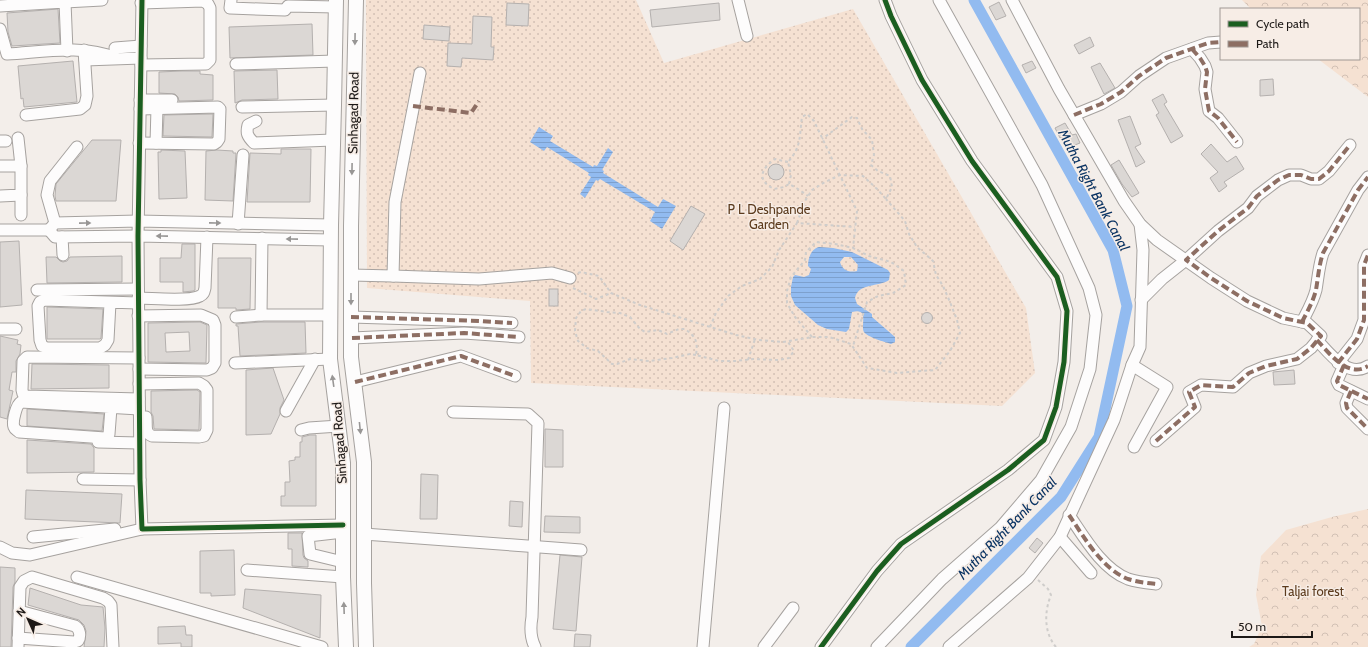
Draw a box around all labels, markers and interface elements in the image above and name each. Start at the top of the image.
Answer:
legend [1220,8,1360,60]
text: Cycle path [1256,16,1309,31]
one-way arrow [352,33,358,46]
text: Path [1256,36,1279,51]
street label: Sinhagad Road [344,72,362,154]
water label: Mutha Right Bank Canal [1054,125,1134,255]
one-way arrow [349,163,356,175]
park label: P L Deshpande Garden [728,201,811,232]
one-way arrow [79,219,91,226]
one-way arrow [209,220,222,226]
one-way arrow [155,233,168,239]
one-way arrow [285,236,298,242]
one-way arrow [348,293,354,306]
one-way arrow [330,375,337,387]
street label: Sinhagad Road [328,402,350,484]
one-way arrow [357,422,363,434]
water label: Mutha Right Bank Canal [953,473,1061,584]
park label: Taljai forest [1282,583,1345,600]
north arrow [8,599,48,639]
one-way arrow [341,602,348,614]
text: N [13,604,29,620]
scale bar [1232,613,1312,639]
text: 50 m [1238,619,1266,634]

